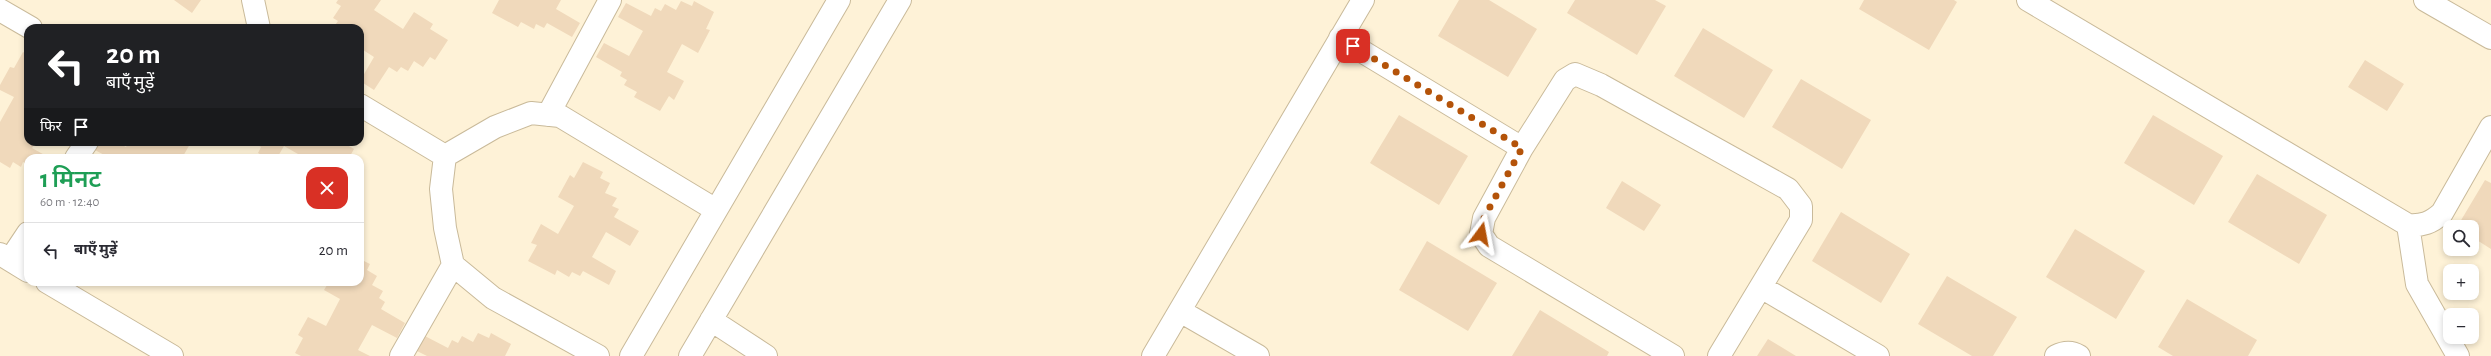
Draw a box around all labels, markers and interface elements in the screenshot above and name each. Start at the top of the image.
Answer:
pin [1336,29,1370,63]
icon: arrive [1342,35,1364,57]
icon: left [40,40,92,92]
text: 20 m [106,41,161,69]
text: बाएँ मुड़ें [106,74,154,92]
icon: arrive [70,116,92,138]
text: फिर [40,119,62,134]
button: close [306,167,348,209]
text: 1 मिनट [40,168,101,192]
text: 60 m · 12:40 [40,196,99,209]
position arrow [1460,213,1502,255]
map controls [2443,220,2479,344]
button: search [2443,220,2479,256]
icon: left [40,240,62,262]
text: बाएँ मुड़ें [74,242,117,257]
text: 20 m [319,243,348,258]
button: + [2443,264,2479,300]
button: − [2443,308,2479,344]

